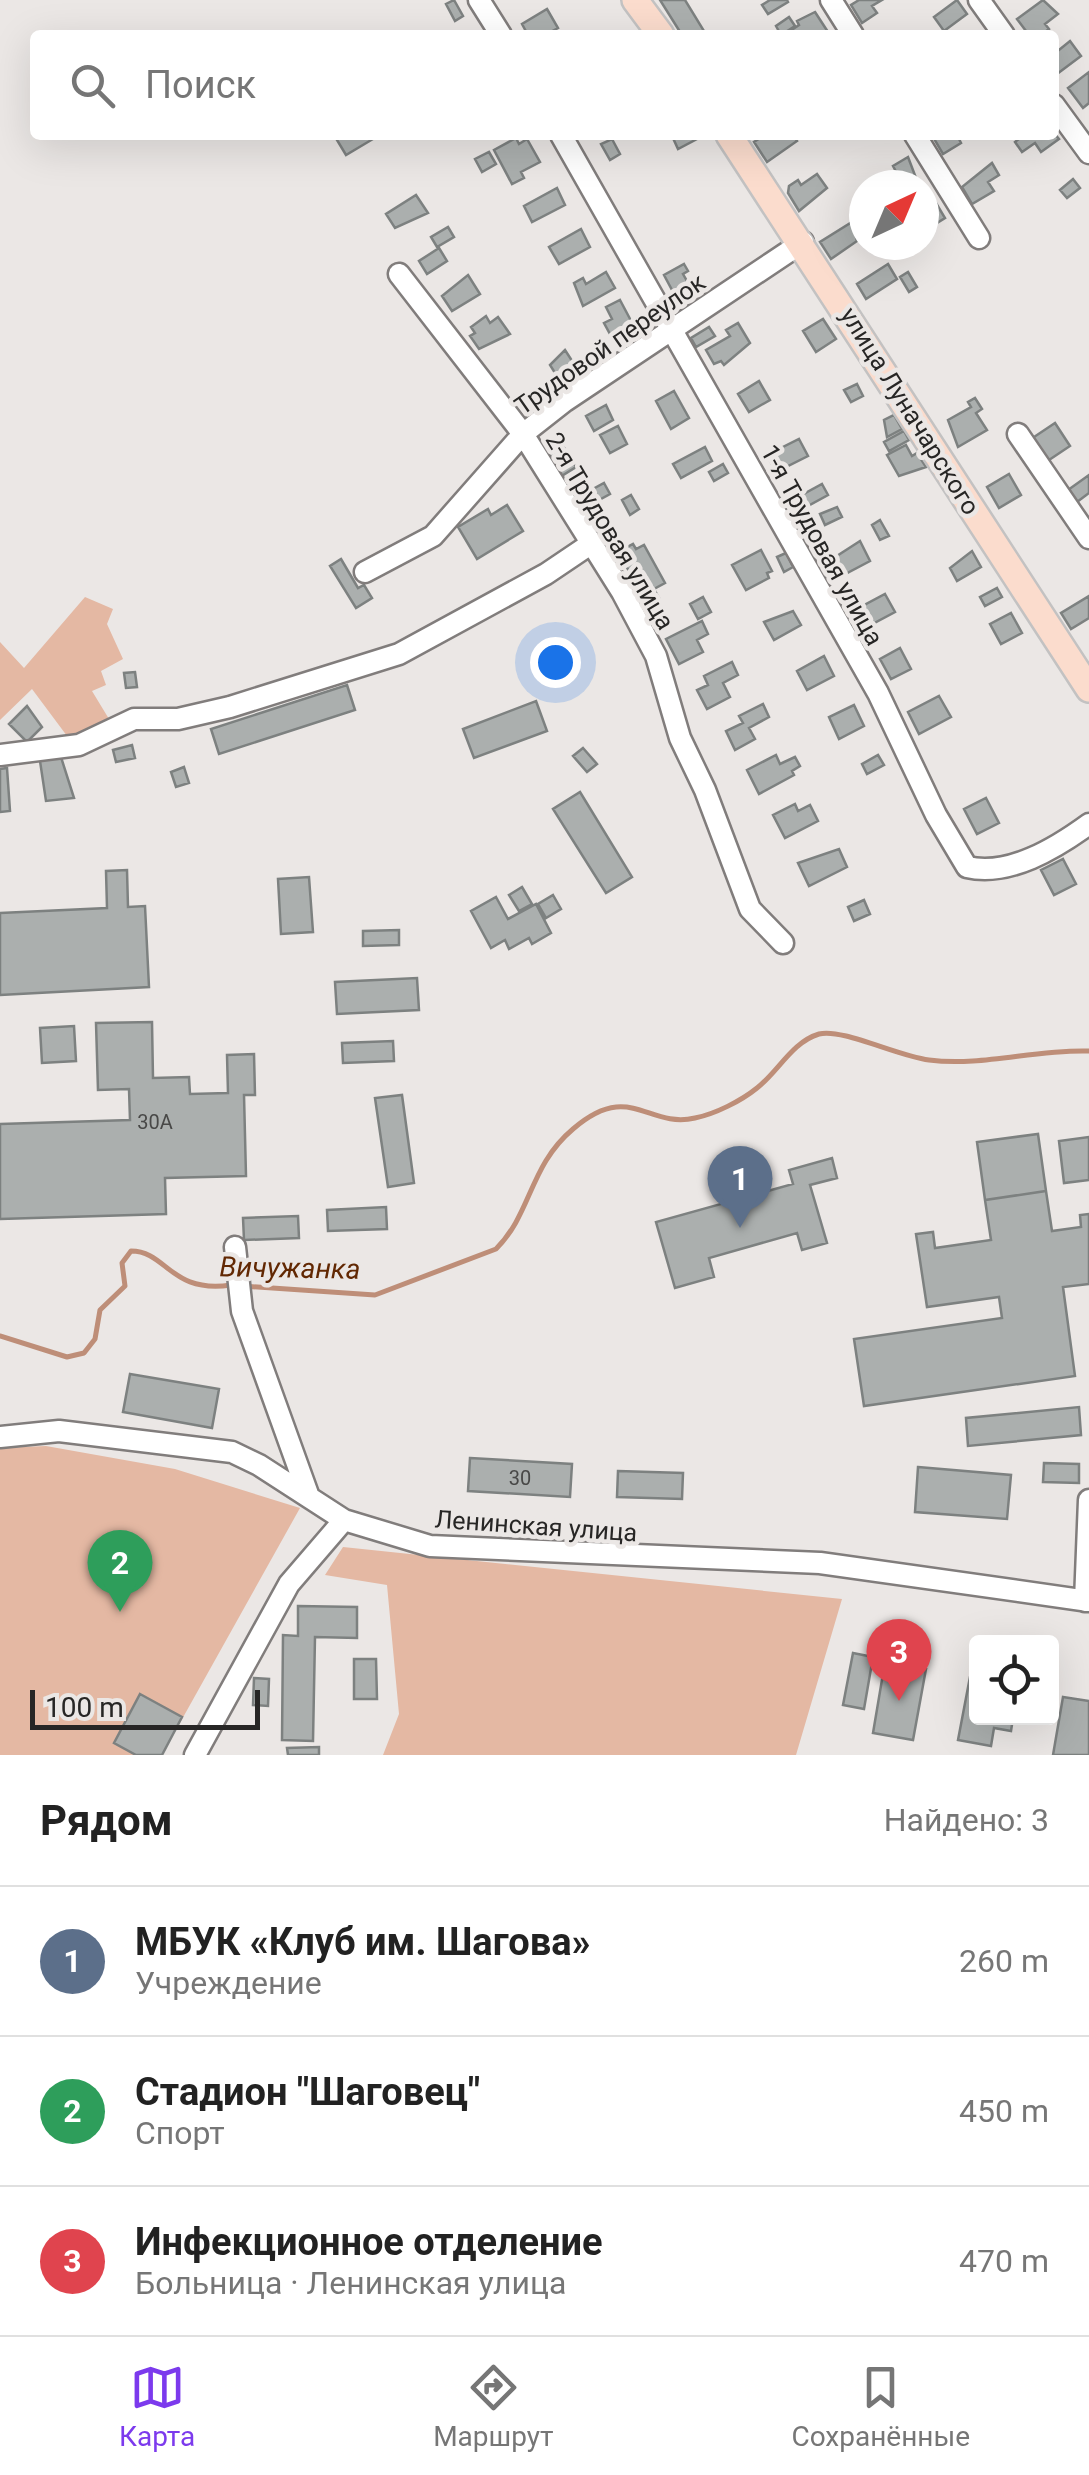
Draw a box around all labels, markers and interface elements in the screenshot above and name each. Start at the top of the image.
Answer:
search box [30,30,1059,140]
icon: search [65,58,120,113]
text: Поиск [145,63,256,107]
north arrow [849,170,939,260]
street label: Трудовой переулок [509,267,711,421]
street label: улица Луначарского [834,302,986,520]
street label: 2-я Трудовая улица [540,427,680,635]
street label: 1-я Трудовая улица [755,440,889,650]
your location [530,637,581,688]
house number: 30А [137,1110,173,1134]
pin: 1 [708,1146,772,1228]
water label: Вичужанка [219,1250,361,1286]
house number: 30 [509,1466,531,1490]
street label: Ленинская улица [434,1504,638,1548]
pin: 2 [88,1530,152,1612]
pin: 3 [866,1618,932,1701]
map controls [969,1635,1059,1725]
button: locate [969,1635,1059,1725]
scale bar [30,1685,260,1730]
text: 100 m [45,1691,124,1724]
text: Рядом [40,1796,173,1845]
text: Найдено: 3 [884,1801,1049,1839]
text: МБУК «Клуб им. Шагова» [135,1920,590,1964]
text: 1 [63,1942,82,1980]
text: 260 m [959,1942,1049,1980]
text: Учреждение [135,1964,322,2002]
text: Стадион "Шаговец" [135,2070,480,2114]
text: 2 [63,2092,82,2130]
text: 450 m [959,2092,1049,2130]
text: Спорт [135,2114,225,2152]
text: Инфекционное отделение [135,2220,603,2264]
text: 3 [63,2242,82,2280]
text: 470 m [959,2242,1049,2280]
text: Больница · Ленинская улица [135,2264,566,2302]
tab: Карта [119,2360,195,2453]
tab: Маршрут [433,2360,554,2453]
tab: Сохранённые [791,2360,970,2453]

